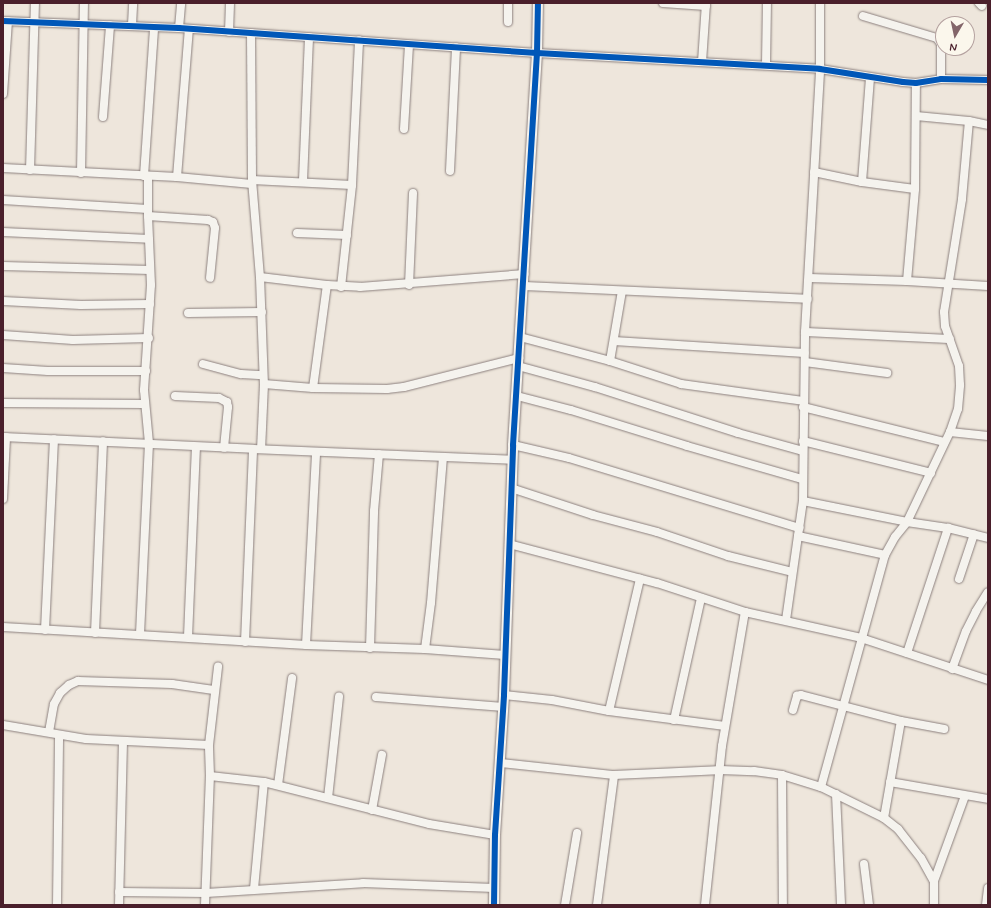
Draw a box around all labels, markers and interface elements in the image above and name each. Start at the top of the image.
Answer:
north arrow [935,16,975,56]
text: N [949,39,958,54]

